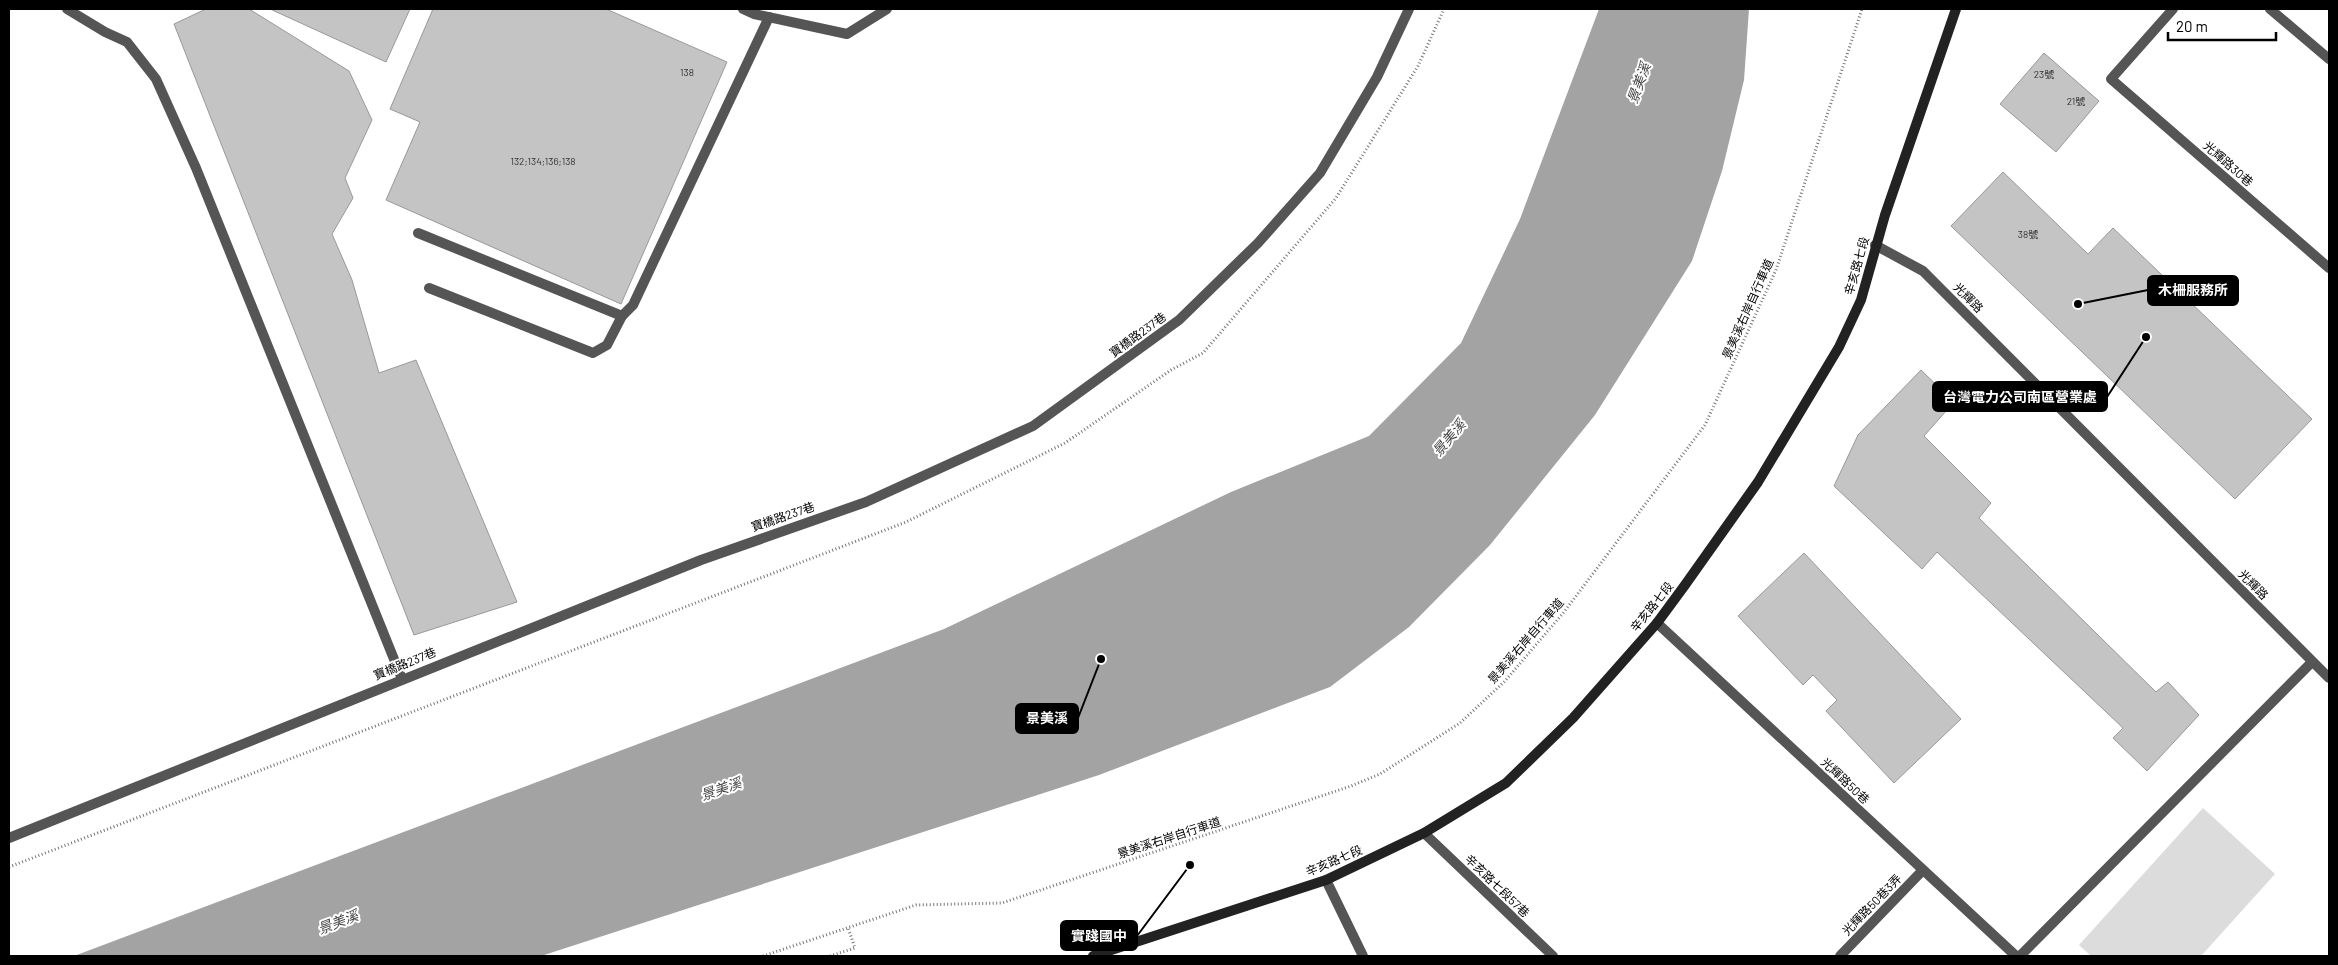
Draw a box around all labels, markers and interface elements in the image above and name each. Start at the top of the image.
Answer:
scale bar [2168,10,2276,42]
text: 20 m [2176,17,2208,35]
water label: 景美溪 [1623,58,1654,105]
house number: 138 [680,66,694,78]
house number: 23號 [2034,68,2054,80]
house number: 21號 [2067,95,2085,107]
street label: 光輝路30巷 [2201,138,2256,189]
house number: 132;134;136;138 [510,155,576,167]
house number: 38號 [2018,228,2038,240]
street label: 辛亥路七段 [1841,235,1871,296]
street label: 景美溪右岸自行車道 [1719,256,1775,361]
callout: 木柵服務所 [2148,276,2238,305]
street label: 光輝路 [1951,280,1986,315]
text: 木柵服務所 [2158,281,2228,298]
street label: 寶橋路237巷 [1107,309,1168,359]
callout: 台灣電力公司南區營業處 [1933,382,2107,411]
text: 台灣電力公司南區營業處 [1943,388,2097,405]
water label: 景美溪 [1429,415,1470,459]
street label: 寶橋路237巷 [749,499,816,533]
street label: 光輝路 [2236,567,2271,602]
street label: 辛亥路七段 [1627,579,1676,634]
street label: 景美溪右岸自行車道 [1485,595,1566,686]
street label: 寶橋路237巷 [371,644,438,682]
callout: 景美溪 [1016,704,1078,733]
text: 景美溪 [1026,709,1068,726]
street label: 光輝路50巷 [1819,754,1873,806]
water label: 景美溪 [698,773,745,803]
street label: 景美溪右岸自行車道 [1115,814,1222,860]
street label: 辛亥路七段 [1303,842,1364,878]
street label: 辛亥路七段57巷 [1463,851,1533,919]
street label: 光輝路50巷3弄 [1839,871,1904,938]
water label: 景美溪 [315,905,362,937]
callout: 實踐國中 [1061,921,1137,950]
text: 實踐國中 [1071,927,1127,944]

